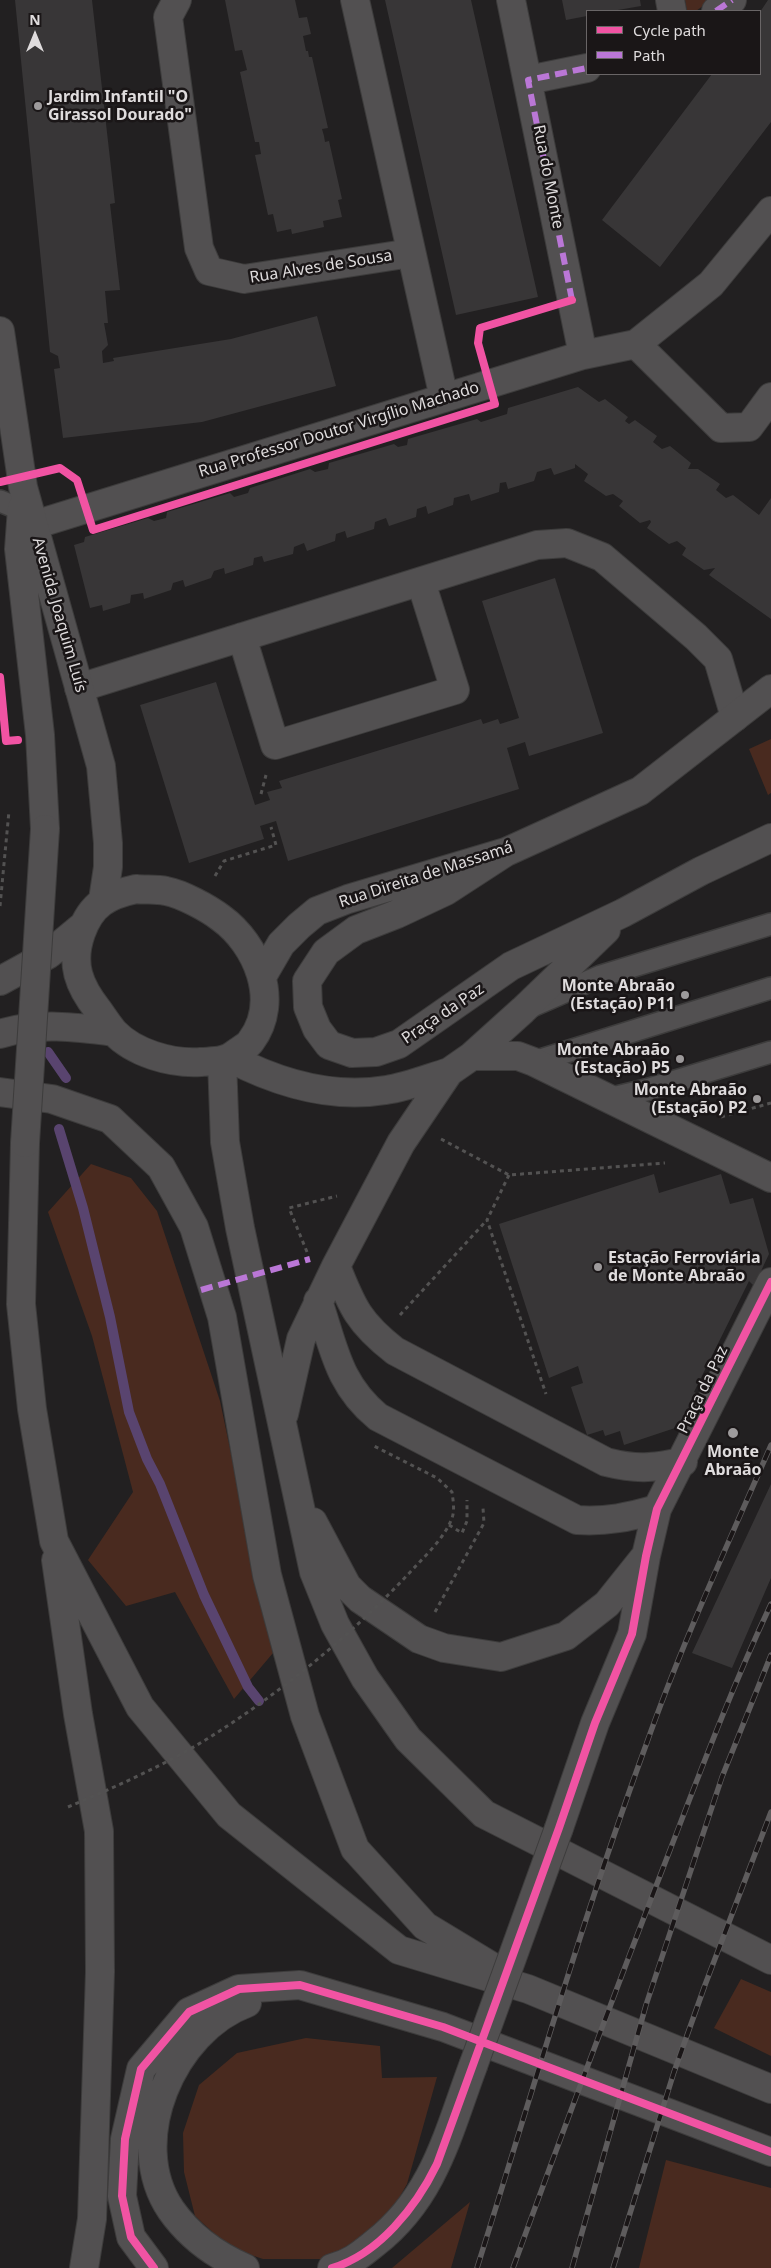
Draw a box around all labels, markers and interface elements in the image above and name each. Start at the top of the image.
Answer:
north arrow [10,10,60,60]
text: N [29,10,41,29]
legend [586,10,761,75]
text: Cycle path [633,20,706,40]
text: Path [633,45,665,65]
place label: Jardim Infantil "O Girassol Dourado" [48,87,192,125]
marker: Jardim Infantil "O Girassol Dourado" [32,100,44,112]
street label: Rua do Monte [529,123,567,231]
street label: Rua Alves de Sousa [248,246,394,288]
street label: Rua Professor Doutor Virgílio Machado [196,378,482,482]
street label: Avenida Joaquim Luís [28,535,90,695]
street label: Rua Direita de Massamá [337,838,515,912]
place label: Monte Abraão (Estação) P11 [562,976,675,1014]
street label: Praça da Paz [398,980,488,1048]
marker: Monte Abraão (Estação) P11 [679,989,691,1001]
place label: Monte Abraão (Estação) P5 [557,1040,670,1078]
marker: Monte Abraão (Estação) P5 [674,1053,686,1065]
place label: Monte Abraão (Estação) P2 [634,1080,747,1118]
marker: Monte Abraão (Estação) P2 [751,1093,763,1105]
place label: Estação Ferroviária de Monte Abraão [608,1248,761,1286]
marker: Estação Ferroviária de Monte Abraão [592,1261,604,1273]
street label: Praça da Paz [674,1343,732,1437]
marker: Monte Abraão [726,1426,740,1440]
place label: Monte Abraão [704,1442,762,1480]

